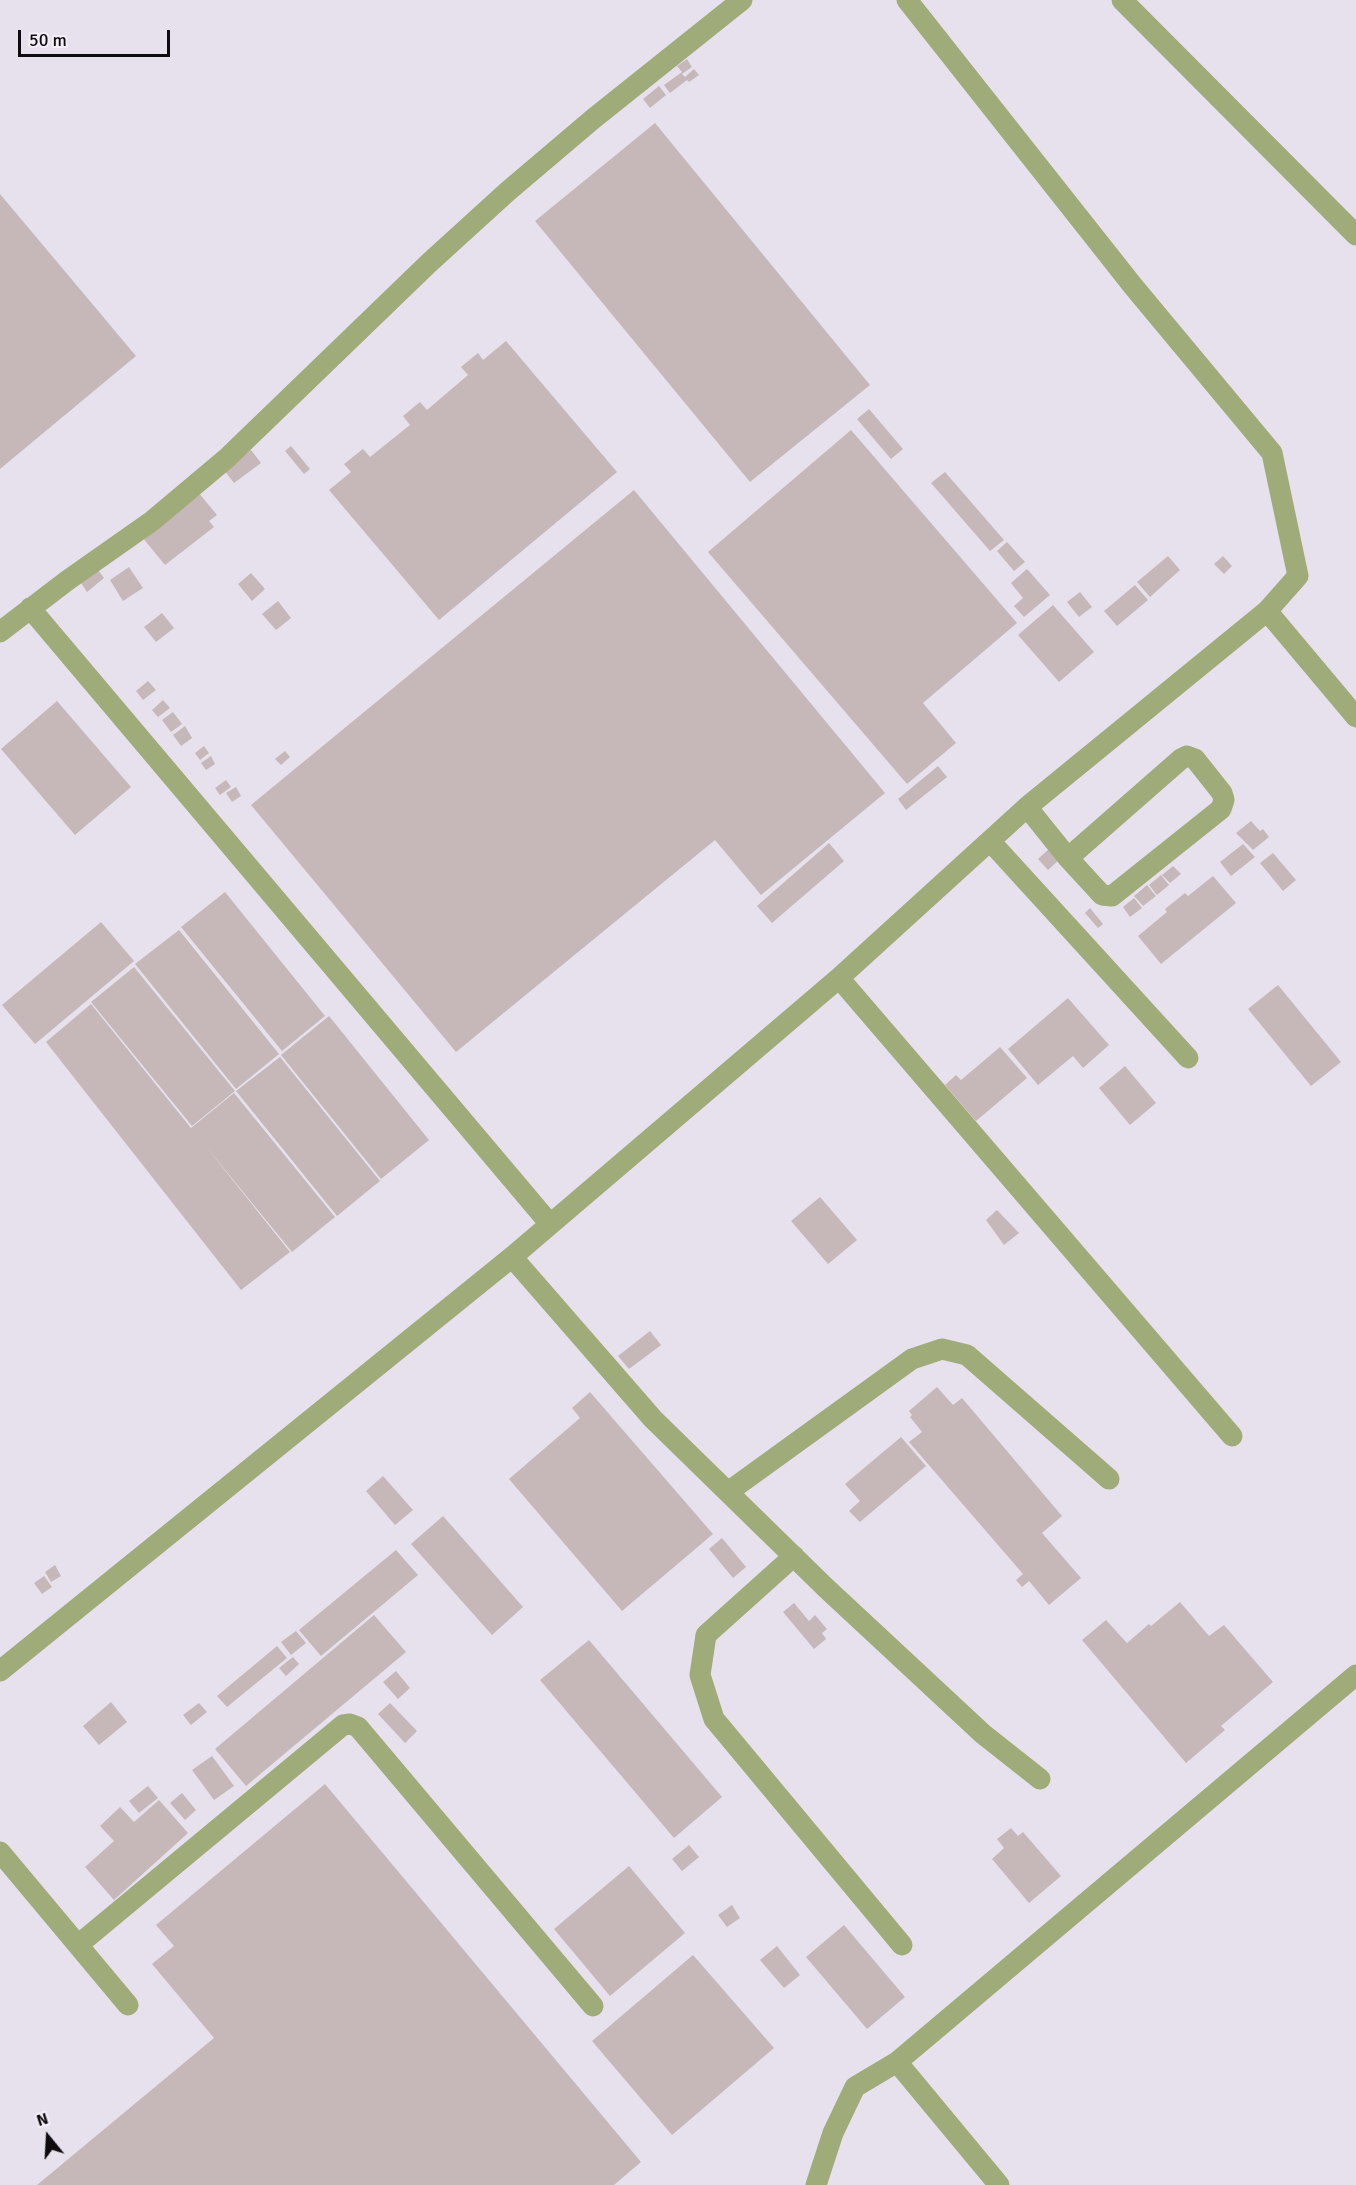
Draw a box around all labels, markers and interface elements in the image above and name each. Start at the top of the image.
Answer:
scale bar [21,18,172,56]
text: 50 m [29,29,67,51]
north arrow [18,2107,78,2167]
text: N [34,2109,51,2131]

